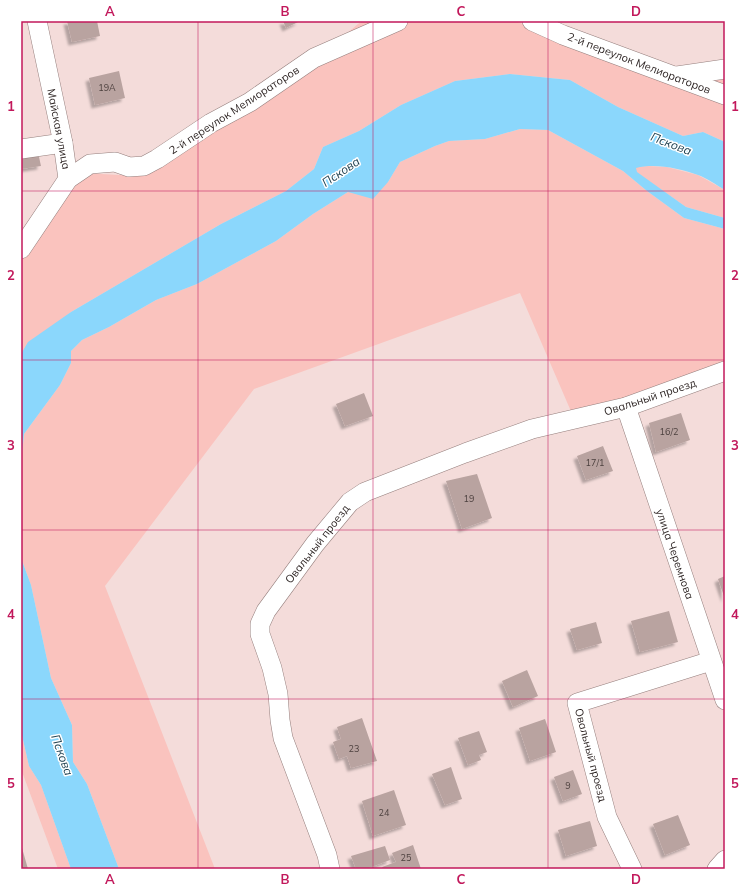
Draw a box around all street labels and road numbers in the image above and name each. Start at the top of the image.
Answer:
street label: 2-й переулок Мелиораторов [565,29,713,97]
street label: 2-й переулок Мелиораторов [166,63,302,157]
street label: Майская улица [44,87,74,171]
street label: Овальный проезд [602,375,698,419]
street label: Овальный проезд [282,502,352,586]
street label: улица Черемнова [653,507,697,601]
street label: Овальный проезд [572,707,610,804]

